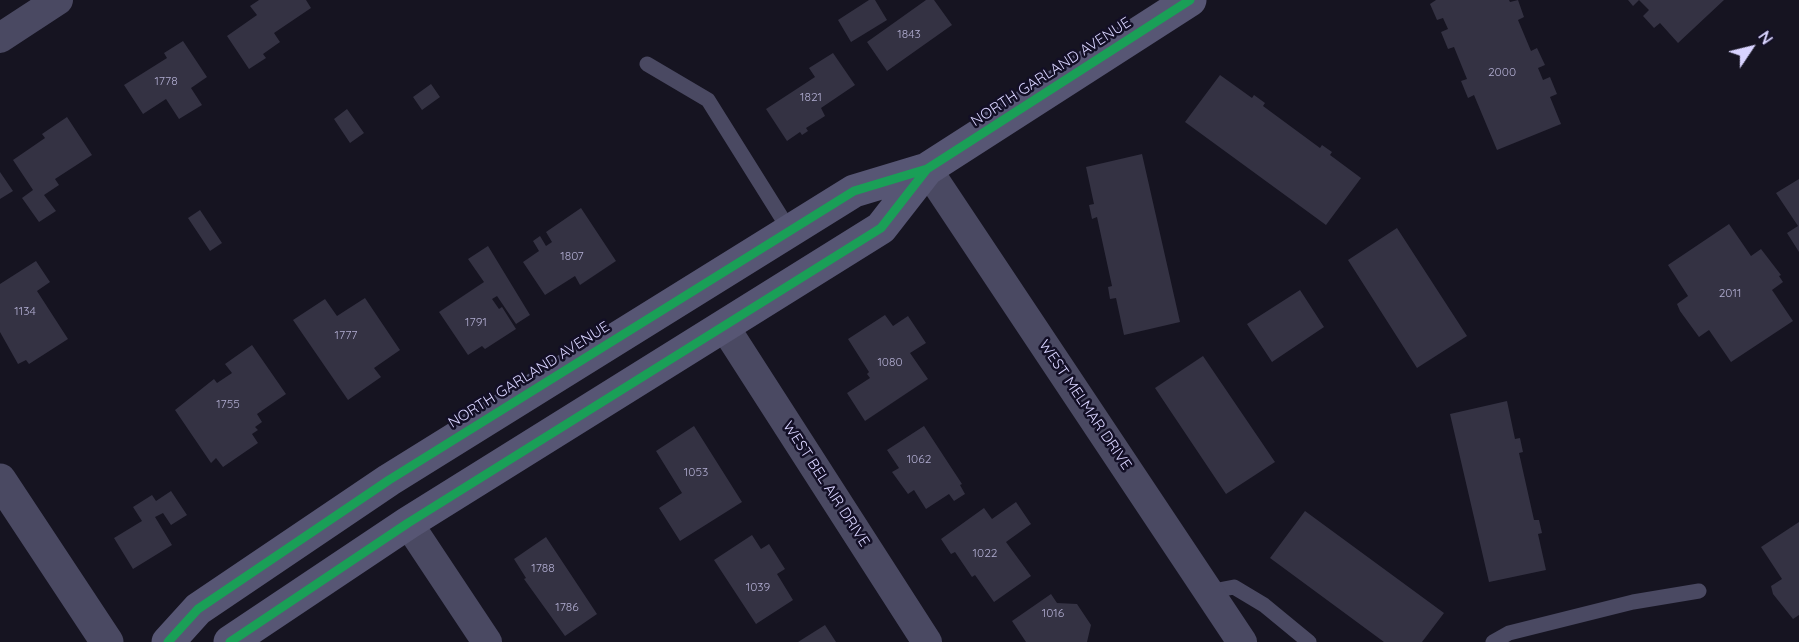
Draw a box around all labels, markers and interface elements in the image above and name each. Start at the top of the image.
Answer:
street label: NORTH GARLAND AVENUE [968,14,1134,130]
north arrow [1721,18,1781,78]
house number: 1843 [897,27,921,41]
text: N [1754,27,1777,48]
house number: 2000 [1488,65,1516,79]
house number: 1778 [154,74,178,88]
house number: 1821 [800,90,822,104]
house number: 1807 [560,249,584,263]
house number: 2011 [1719,286,1741,300]
house number: 1134 [14,304,36,318]
house number: 1791 [465,315,487,329]
street label: NORTH GARLAND AVENUE [445,318,613,432]
house number: 1777 [335,328,357,342]
street label: WEST MELMAR DRIVE [1035,337,1135,473]
house number: 1080 [877,355,903,369]
house number: 1755 [216,397,240,411]
street label: WEST BEL AIR DRIVE [779,418,873,550]
house number: 1062 [907,452,931,466]
house number: 1053 [684,465,708,479]
house number: 1022 [973,546,997,560]
house number: 1788 [531,561,555,575]
house number: 1039 [746,580,770,594]
house number: 1786 [555,600,579,614]
house number: 1016 [1042,606,1064,620]

